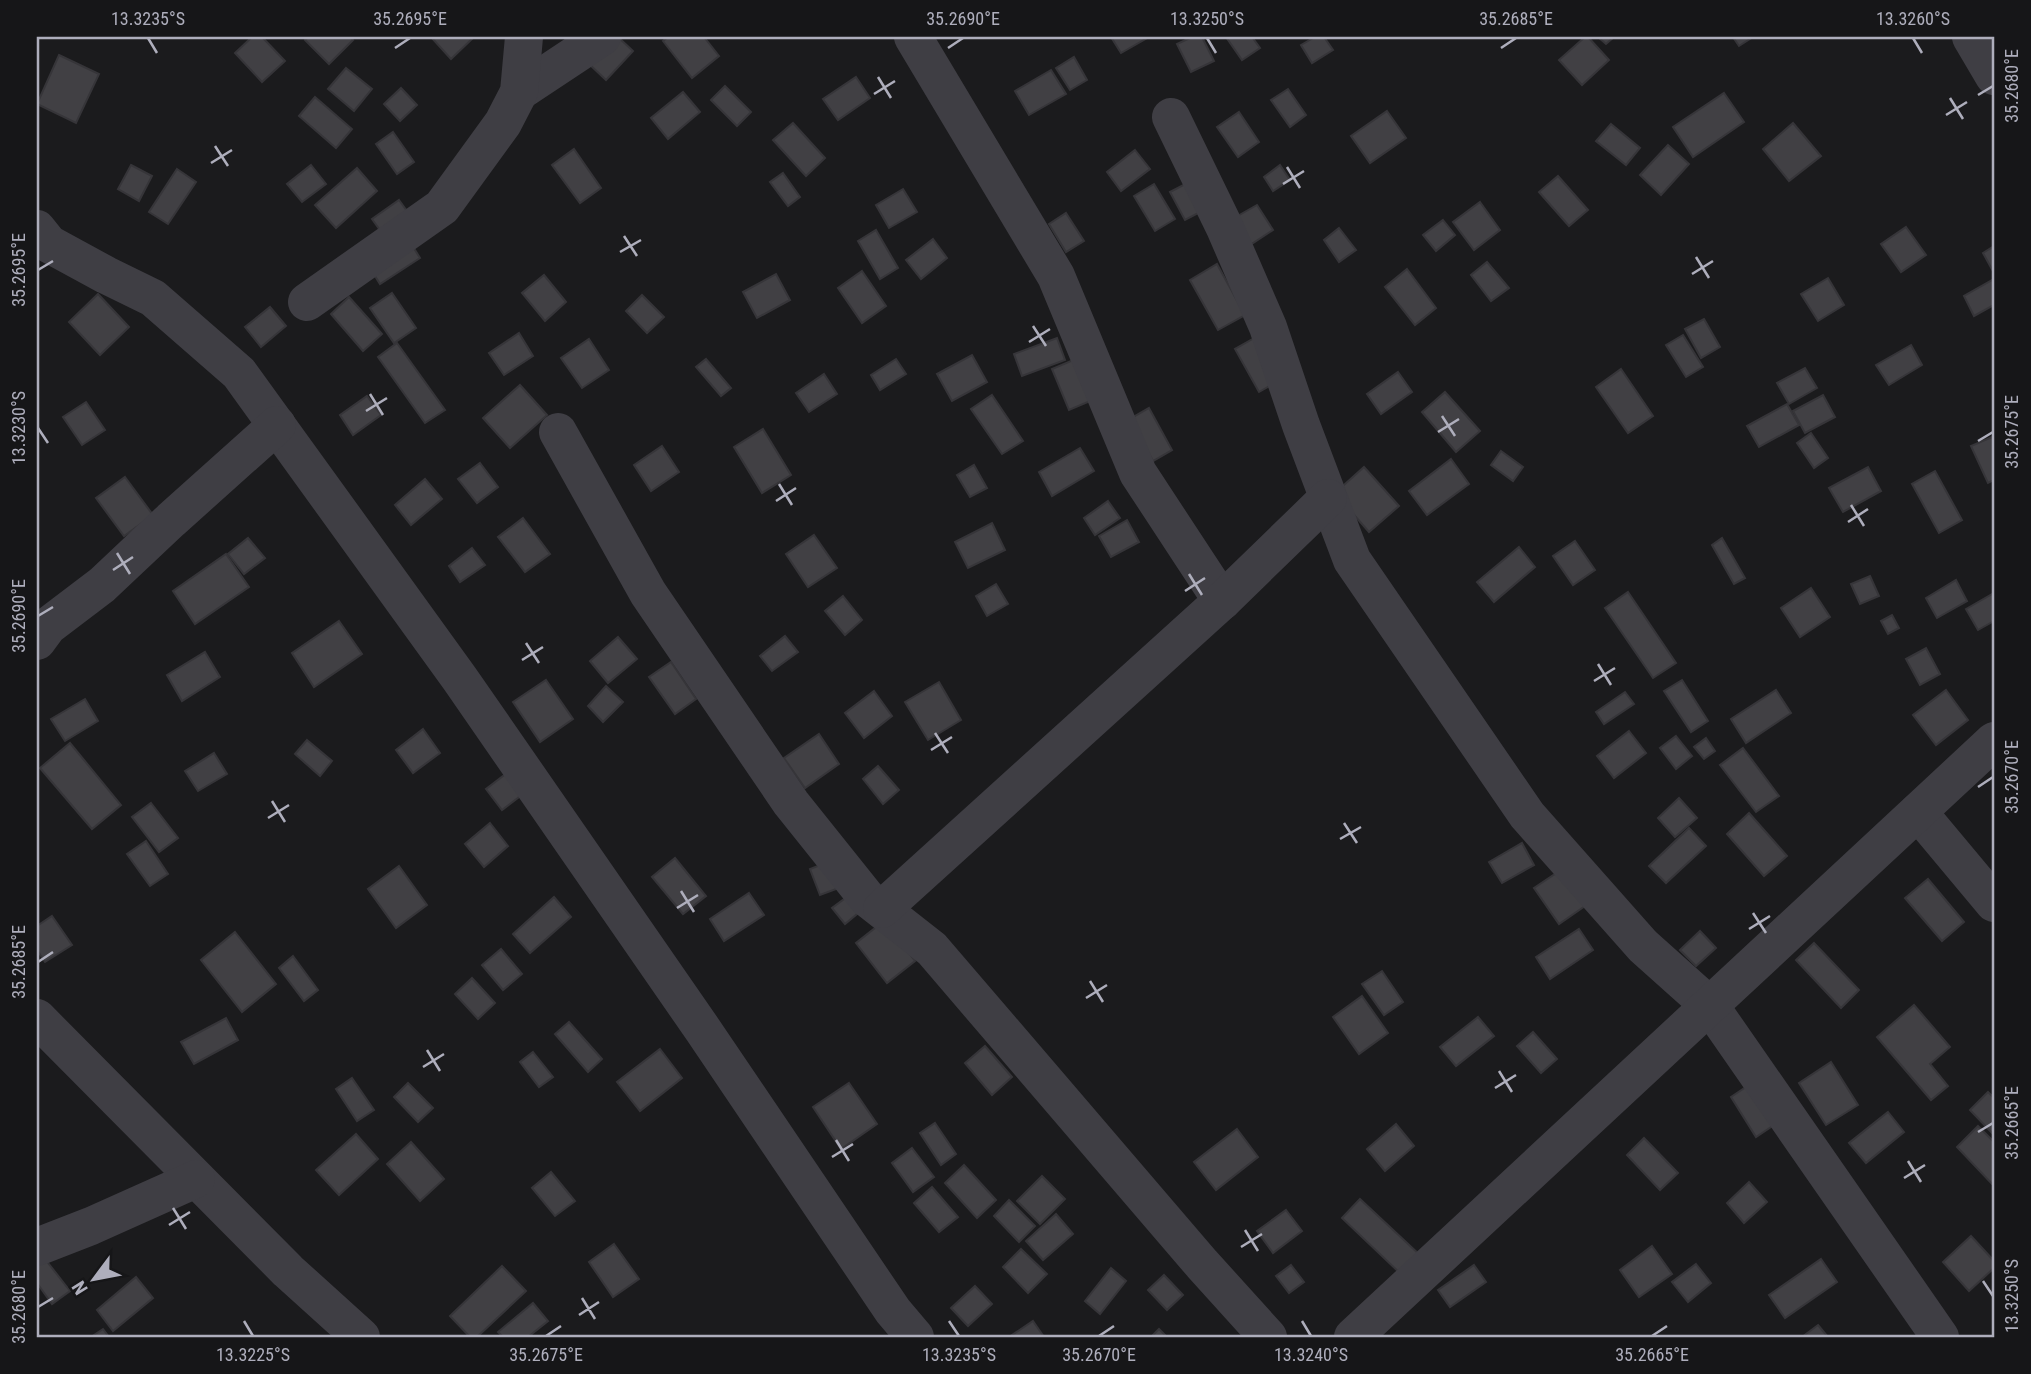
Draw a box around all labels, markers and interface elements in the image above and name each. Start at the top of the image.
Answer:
text: 13.3235°S [111,8,185,29]
text: 35.2695°E [373,8,447,29]
text: 35.2690°E [926,8,1000,29]
text: 13.3250°S [1170,8,1244,29]
text: 35.2685°E [1479,8,1553,29]
text: 13.3260°S [1876,8,1950,29]
text: 35.2680°E [2001,49,2022,123]
text: 35.2695°E [8,233,29,307]
text: 13.3230°S [8,391,29,465]
text: 35.2675°E [2001,395,2022,469]
text: 35.2690°E [8,579,29,653]
text: 35.2670°E [2001,740,2022,814]
text: 35.2685°E [8,925,29,999]
text: 35.2665°E [2001,1086,2022,1160]
north arrow [60,1244,130,1314]
text: 13.3250°S [2001,1259,2022,1333]
text: 35.2680°E [8,1270,29,1344]
text: N [67,1277,93,1299]
text: 13.3225°S [216,1344,290,1365]
text: 35.2675°E [509,1344,583,1365]
text: 13.3235°S [922,1344,996,1365]
text: 35.2670°E [1062,1344,1136,1365]
text: 13.3240°S [1274,1344,1348,1365]
text: 35.2665°E [1615,1344,1689,1365]

